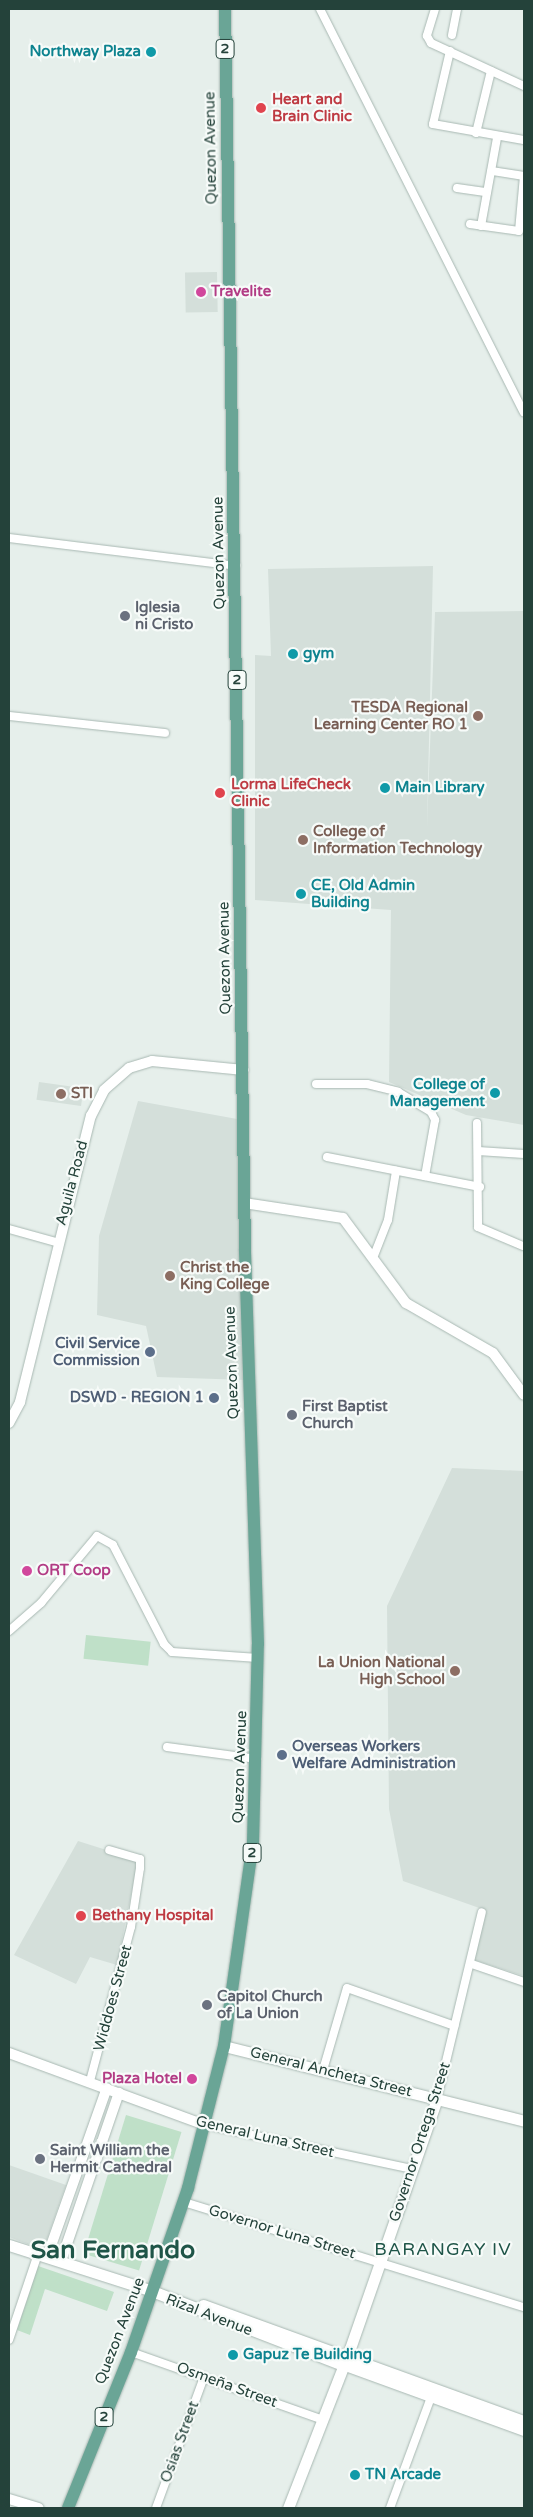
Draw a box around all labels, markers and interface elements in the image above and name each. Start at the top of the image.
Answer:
road number: 2 [215,38,235,61]
place label: Northway Plaza [29,43,141,61]
marker: Northway Plaza [145,46,157,58]
place label: Heart and Brain Clinic [272,90,352,125]
street label: Quezon Avenue [201,91,221,205]
marker: Heart and Brain Clinic [254,101,268,115]
place label: Travelite [211,283,271,301]
marker: Travelite [195,286,207,298]
street label: Quezon Avenue [209,496,229,610]
place label: Iglesia ni Cristo [135,598,193,633]
marker: Iglesia ni Cristo [119,610,131,622]
place label: gym [303,645,334,663]
marker: gym [287,648,299,660]
road number: 2 [227,668,247,692]
place label: TESDA Regional Learning Center RO 1 [314,698,468,733]
marker: TESDA Regional Learning Center RO 1 [472,710,484,722]
place label: Lorma LifeCheck Clinic [231,775,351,810]
place label: Main Library [395,779,485,797]
marker: Main Library [379,782,391,794]
marker: Lorma LifeCheck Clinic [213,786,227,800]
place label: College of Information Technology [313,822,482,857]
marker: College of Information Technology [297,834,309,846]
place label: CE, Old Admin Building [311,876,415,911]
marker: CE, Old Admin Building [295,888,307,900]
street label: Quezon Avenue [215,901,235,1015]
place label: College of Management [390,1075,485,1110]
place label: STI [71,1085,93,1103]
marker: College of Management [489,1087,501,1099]
marker: STI [55,1088,67,1100]
street label: Aguila Road [52,1139,92,1227]
place label: Christ the King College [180,1258,270,1293]
marker: Christ the King College [164,1270,176,1282]
street label: Quezon Avenue [221,1306,243,1420]
place label: Civil Service Commission [53,1334,140,1369]
marker: Civil Service Commission [144,1346,156,1358]
place label: DSWD - REGION 1 [70,1389,204,1407]
marker: DSWD - REGION 1 [208,1392,220,1404]
place label: First Baptist Church [302,1397,388,1432]
marker: First Baptist Church [286,1409,298,1421]
place label: ORT Coop [37,1562,111,1580]
marker: ORT Coop [21,1565,33,1577]
place label: La Union National High School [318,1653,445,1688]
marker: La Union National High School [449,1665,461,1677]
street label: Quezon Avenue [229,1710,251,1824]
place label: Overseas Workers Welfare Administration [292,1737,456,1772]
marker: Overseas Workers Welfare Administration [276,1749,288,1761]
road number: 2 [242,1842,262,1865]
place label: Bethany Hospital [92,1907,214,1925]
marker: Bethany Hospital [74,1909,88,1923]
street label: Widdoes Street [90,1943,136,2053]
place label: Capitol Church of La Union [217,1987,323,2022]
marker: Capitol Church of La Union [201,1999,213,2011]
street label: General Ancheta Street [248,2043,414,2101]
street label: Governor Ortega Street [386,2060,454,2224]
place label: Plaza Hotel [102,2070,182,2088]
marker: Plaza Hotel [186,2073,198,2085]
street label: General Luna Street [194,2112,336,2162]
place label: Saint William the Hermit Cathedral [50,2141,172,2176]
marker: Saint William the Hermit Cathedral [34,2153,46,2165]
street label: Governor Luna Street [206,2201,358,2263]
district label: San Fernando [31,2235,195,2265]
district label: BARANGAY IV [373,2238,513,2260]
street label: Quezon Avenue [91,2275,149,2387]
street label: Rizal Avenue [163,2290,255,2340]
place label: Gapuz Te Building [243,2346,372,2364]
marker: Gapuz Te Building [227,2349,239,2361]
street label: Osmeña Street [174,2358,280,2412]
street label: Osias Street [157,2399,203,2485]
road number: 2 [94,2406,114,2428]
place label: TN Arcade [365,2466,441,2484]
marker: TN Arcade [349,2469,361,2481]

